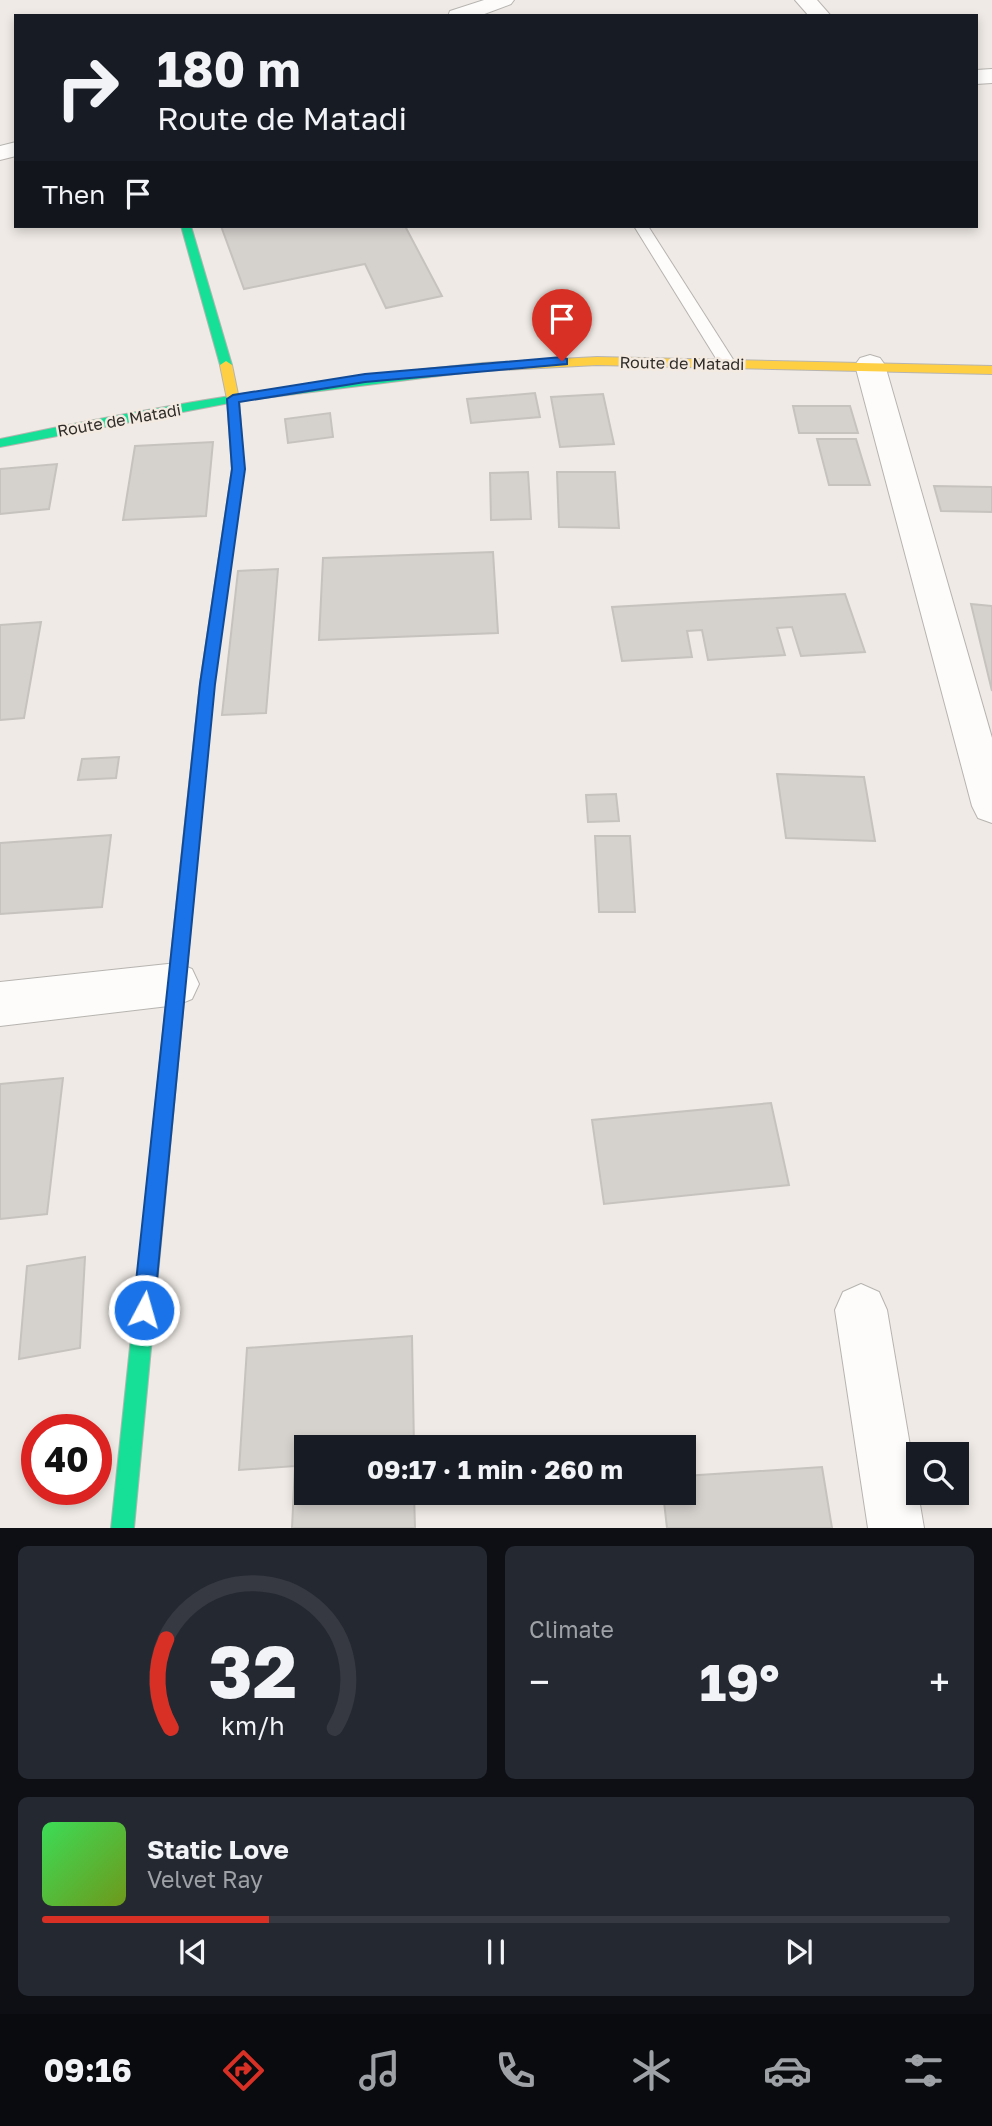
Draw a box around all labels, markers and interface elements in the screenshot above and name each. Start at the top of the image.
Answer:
text: 180 m [157,39,301,98]
icon: right [42,42,133,133]
text: Route de Matadi [157,99,407,137]
icon: arrive [119,175,157,213]
text: Then [42,179,105,210]
pin [532,289,592,361]
icon: arrive [543,300,581,338]
street label: Route de Matadi [619,352,745,374]
street label: Route de Matadi [56,399,182,441]
position arrow [107,1273,181,1347]
speed limit sign: 40 [21,1414,112,1505]
map controls [906,1442,969,1505]
button: search [906,1442,969,1505]
text: 09:17 · 1 min · 260 m [367,1454,623,1485]
text: Climate [529,1615,614,1643]
text: 32 [208,1628,297,1715]
text: 19° [699,1650,780,1712]
text: − [529,1659,550,1704]
text: + [929,1659,950,1704]
text: km/h [221,1710,284,1741]
text: Static Love [147,1834,289,1865]
text: Velvet Ray [147,1865,263,1893]
icon: previous [174,1933,212,1971]
icon: pause [477,1933,515,1971]
icon: next [780,1933,818,1971]
icon: directions [219,2046,268,2095]
icon: music [355,2046,404,2095]
icon: phone [491,2046,540,2095]
icon: climate [627,2046,676,2095]
icon: car [763,2046,812,2095]
icon: filters [899,2046,948,2095]
text: 09:16 [44,2051,132,2089]

